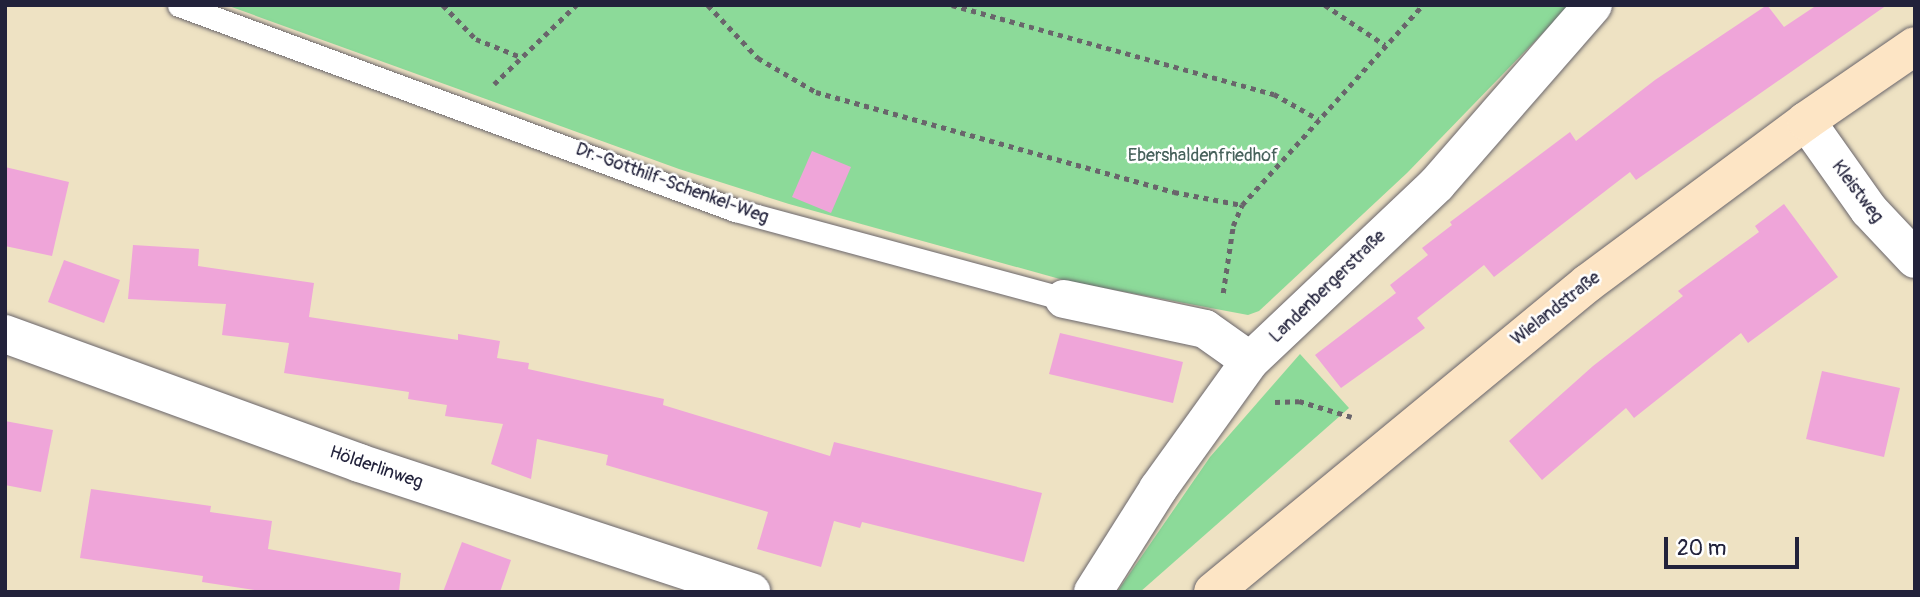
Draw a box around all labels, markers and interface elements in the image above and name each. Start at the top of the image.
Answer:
street label: Dr.-Gotthilf-Schenkel-Weg [573,139,771,229]
park label: Ebershaldenfriedhof [1128,145,1278,167]
street label: Kleistweg [1827,157,1887,227]
street label: Landenbergerstraße [1265,226,1391,348]
street label: Wielandstraße [1507,267,1605,351]
street label: Hölderlinweg [326,442,426,494]
scale bar [1668,524,1803,568]
text: 20 m [1677,535,1726,562]

